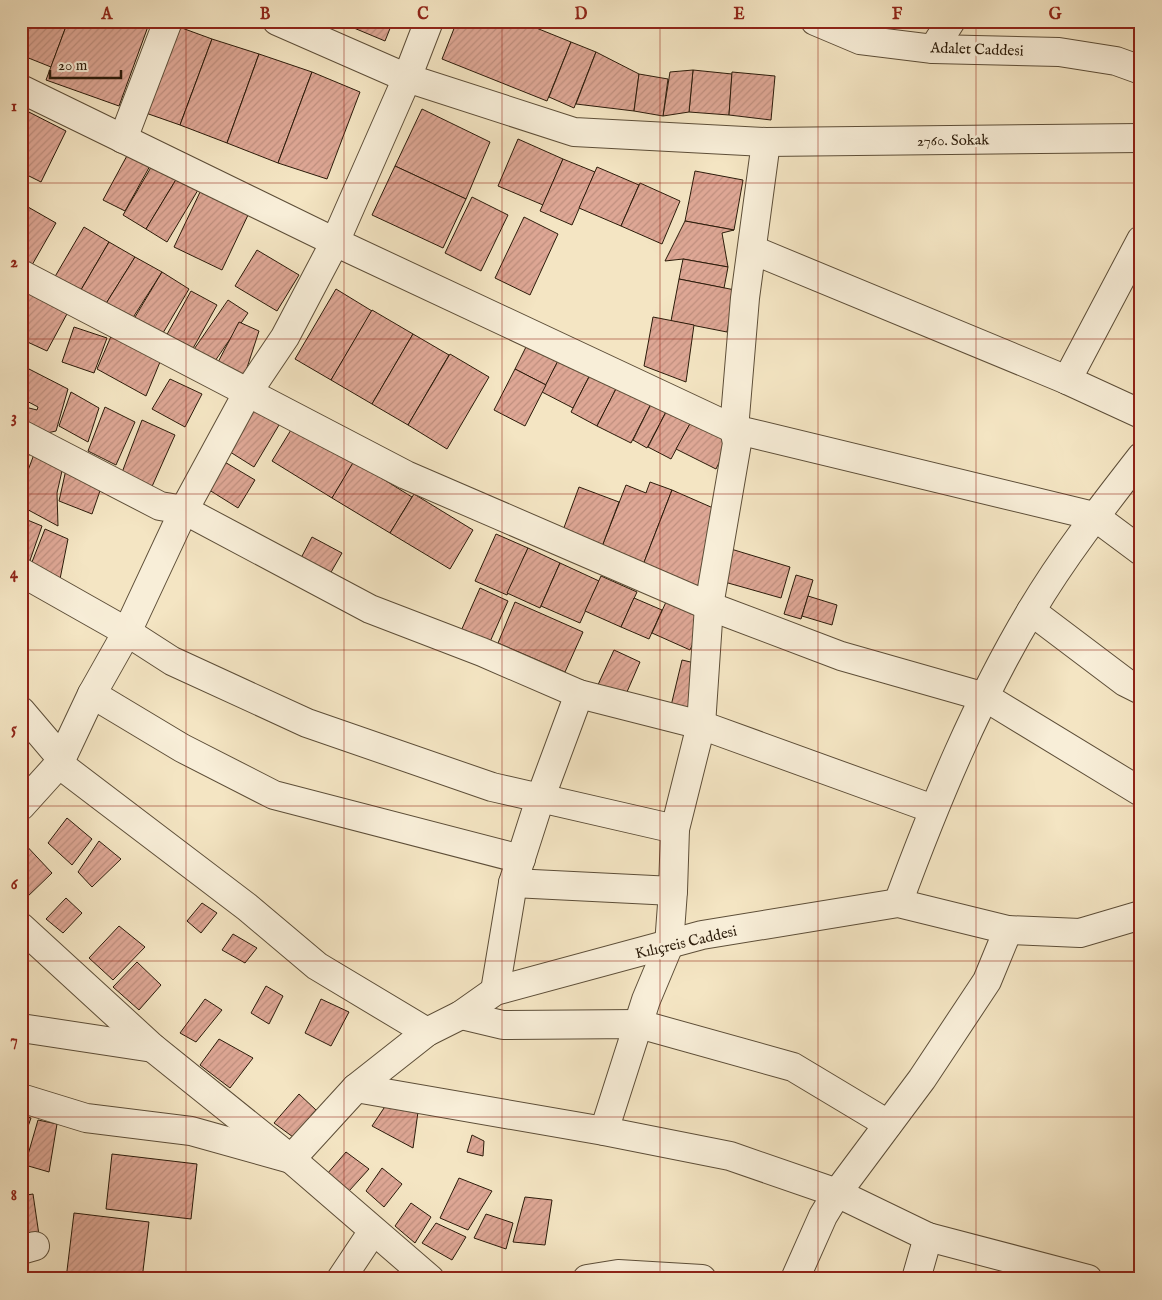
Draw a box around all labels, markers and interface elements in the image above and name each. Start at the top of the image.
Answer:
text: A [101,5,114,25]
text: B [260,5,271,25]
text: C [417,5,429,25]
text: D [575,5,588,25]
text: E [733,5,745,25]
text: F [892,5,903,25]
text: G [1049,5,1062,25]
street label: Adalet Caddesi [929,38,1024,61]
scale bar [50,48,121,80]
text: 20 m [58,56,88,75]
text: 1 [11,97,17,117]
street label: 2760. Sokak [917,130,990,151]
text: 2 [10,253,18,273]
text: 3 [11,408,17,428]
text: 4 [10,564,19,584]
text: 5 [11,720,17,740]
text: 6 [11,875,19,895]
street label: Kılıçreis Caddesi [633,922,739,963]
text: 7 [10,1031,18,1051]
text: 8 [11,1186,17,1206]

